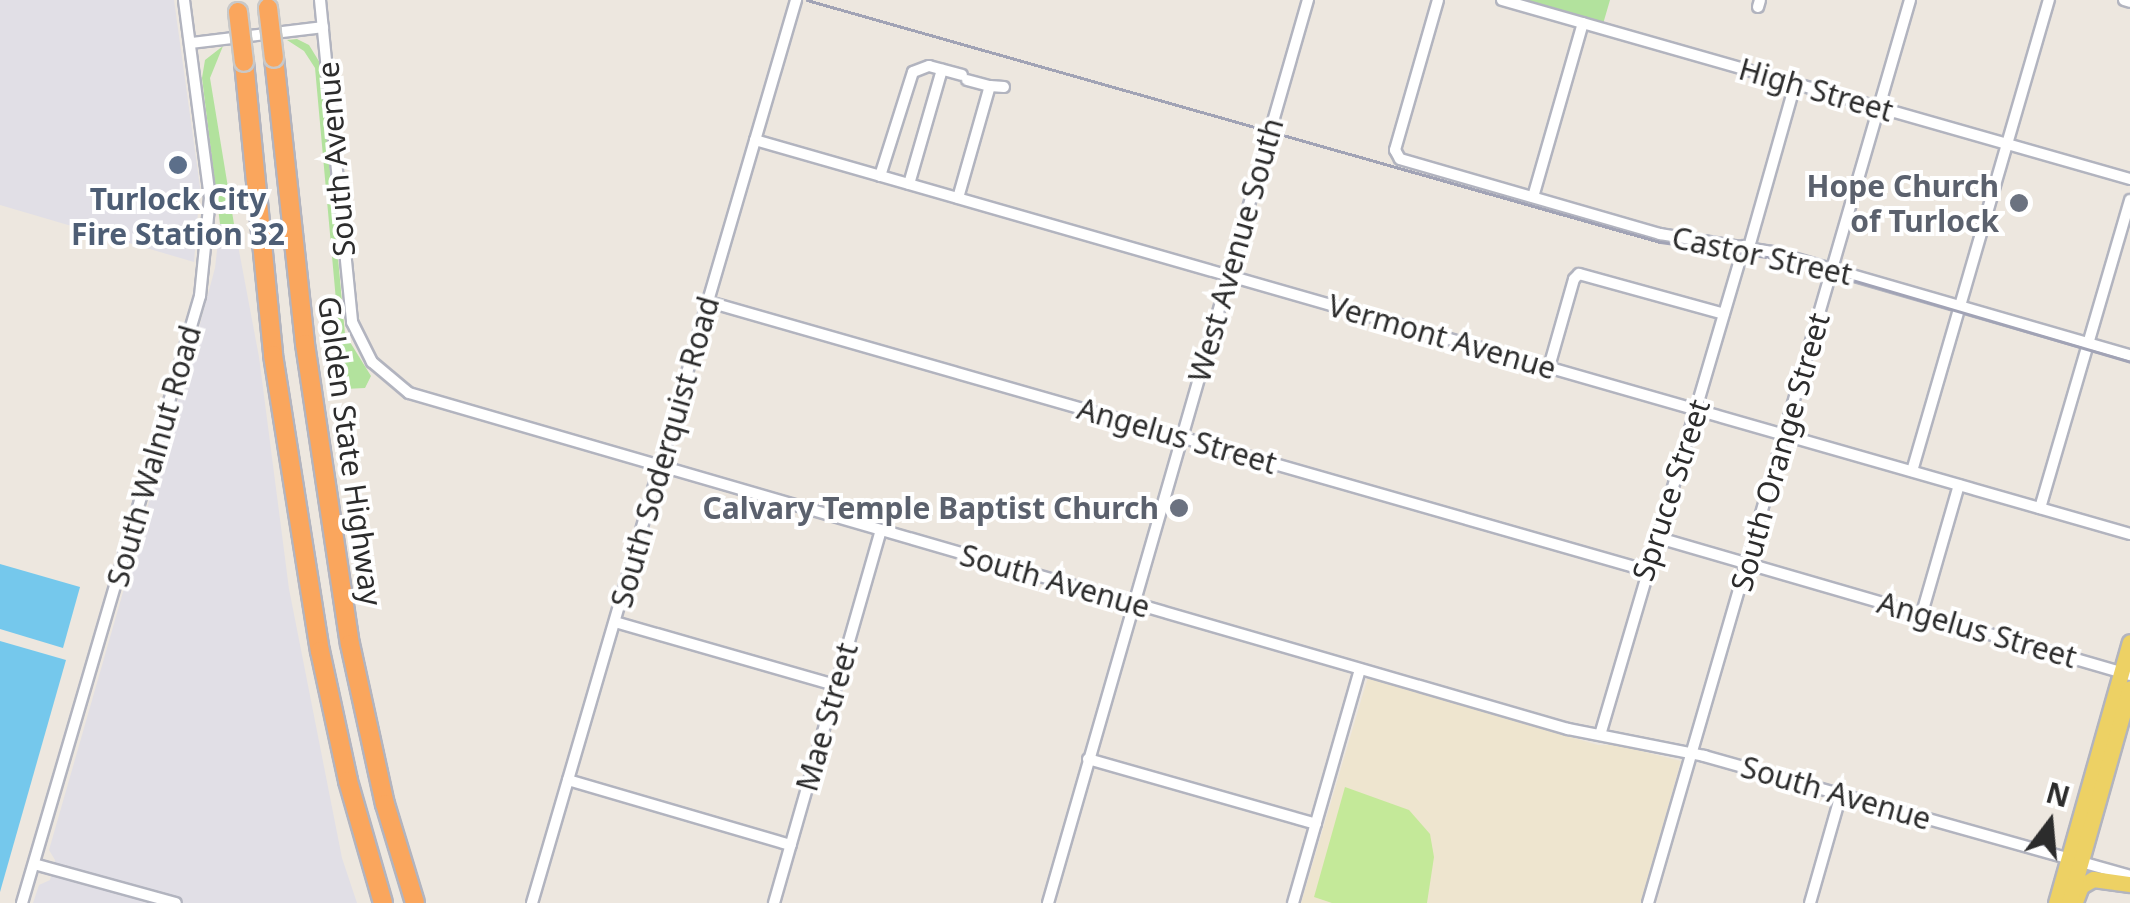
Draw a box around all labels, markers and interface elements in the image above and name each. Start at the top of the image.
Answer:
street label: High Street [1735,51,1897,129]
street label: South Avenue [310,60,362,258]
street label: West Avenue South [1181,114,1291,386]
marker: Turlock City Fire Station 32 [167,154,189,176]
place label: Hope Church of Turlock [1807,168,1999,238]
place label: Turlock City Fire Station 32 [71,181,285,252]
marker: Hope Church of Turlock [2008,192,2030,214]
street label: Castor Street [1669,219,1855,293]
street label: Vermont Avenue [1324,287,1560,387]
street label: South Soderquist Road [603,292,727,612]
street label: Golden State Highway [310,294,390,608]
street label: South Orange Street [1723,309,1837,595]
street label: South Walnut Road [99,321,209,591]
street label: Angelus Street [1073,390,1281,482]
street label: Spruce Street [1625,395,1717,585]
place label: Calvary Temple Baptist Church [703,490,1159,526]
marker: Calvary Temple Baptist Church [1168,497,1190,519]
street label: South Avenue [956,537,1154,625]
street label: Angelus Street [1873,584,2081,676]
street label: Mae Street [789,639,865,795]
street label: South Avenue [1737,749,1935,837]
north arrow [2000,773,2100,873]
text: N [2042,773,2074,816]

